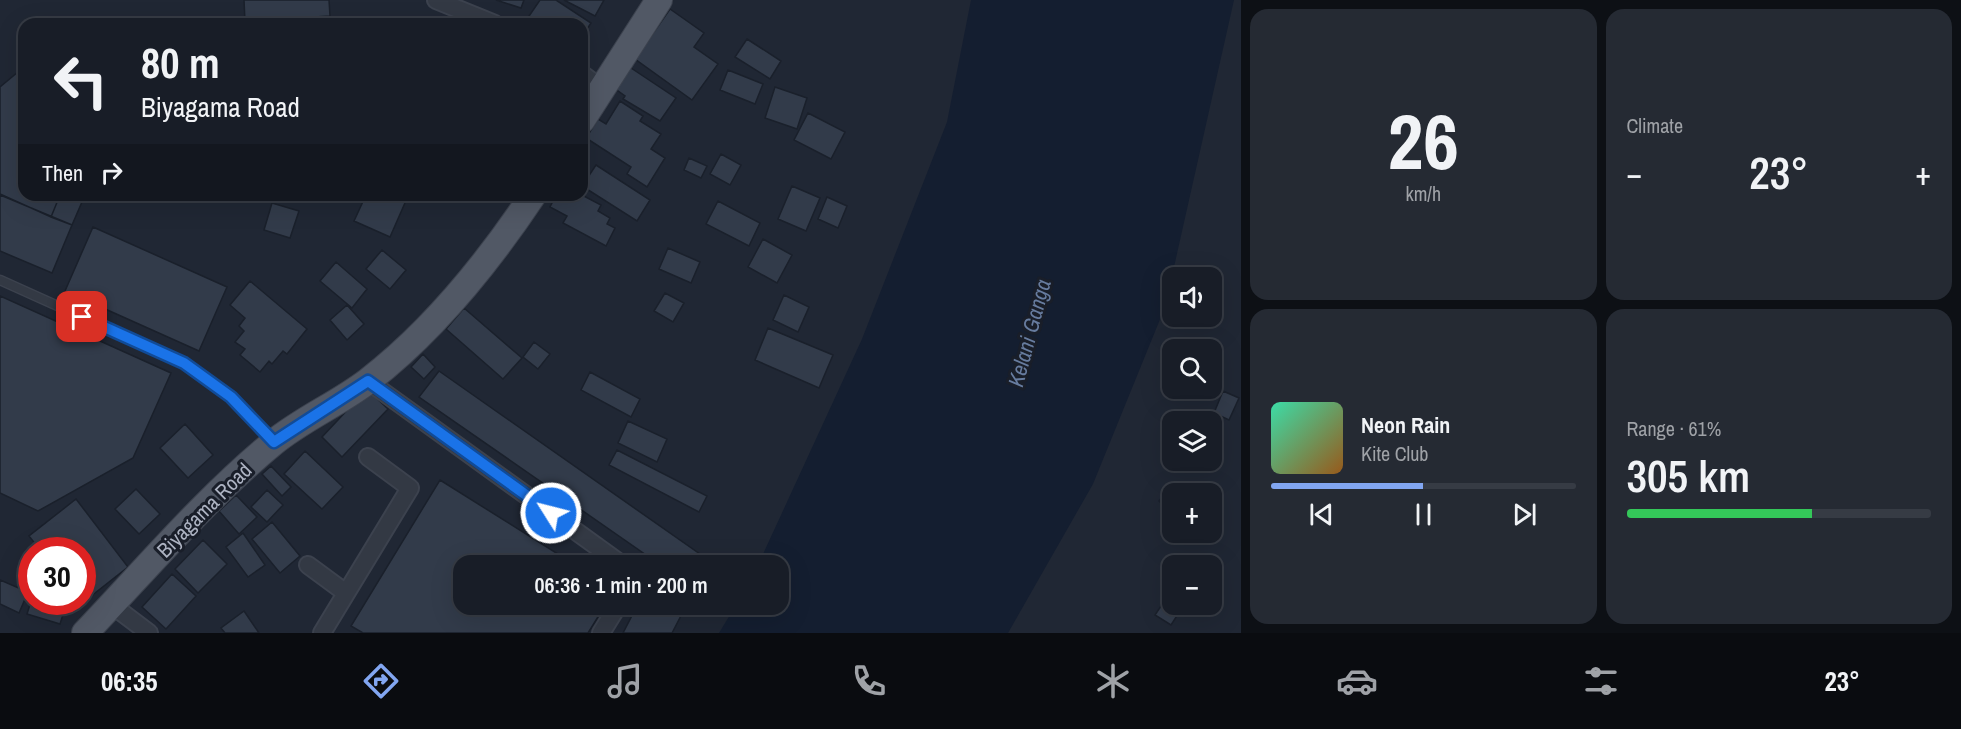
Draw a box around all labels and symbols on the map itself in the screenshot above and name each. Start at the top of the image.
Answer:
water label: Kelani Ganga [1000,276,1058,390]
pin [56,291,107,342]
street label: Biyagama Road [150,456,258,564]
position arrow [519,481,583,545]
speed limit sign: 30 [18,537,96,615]

